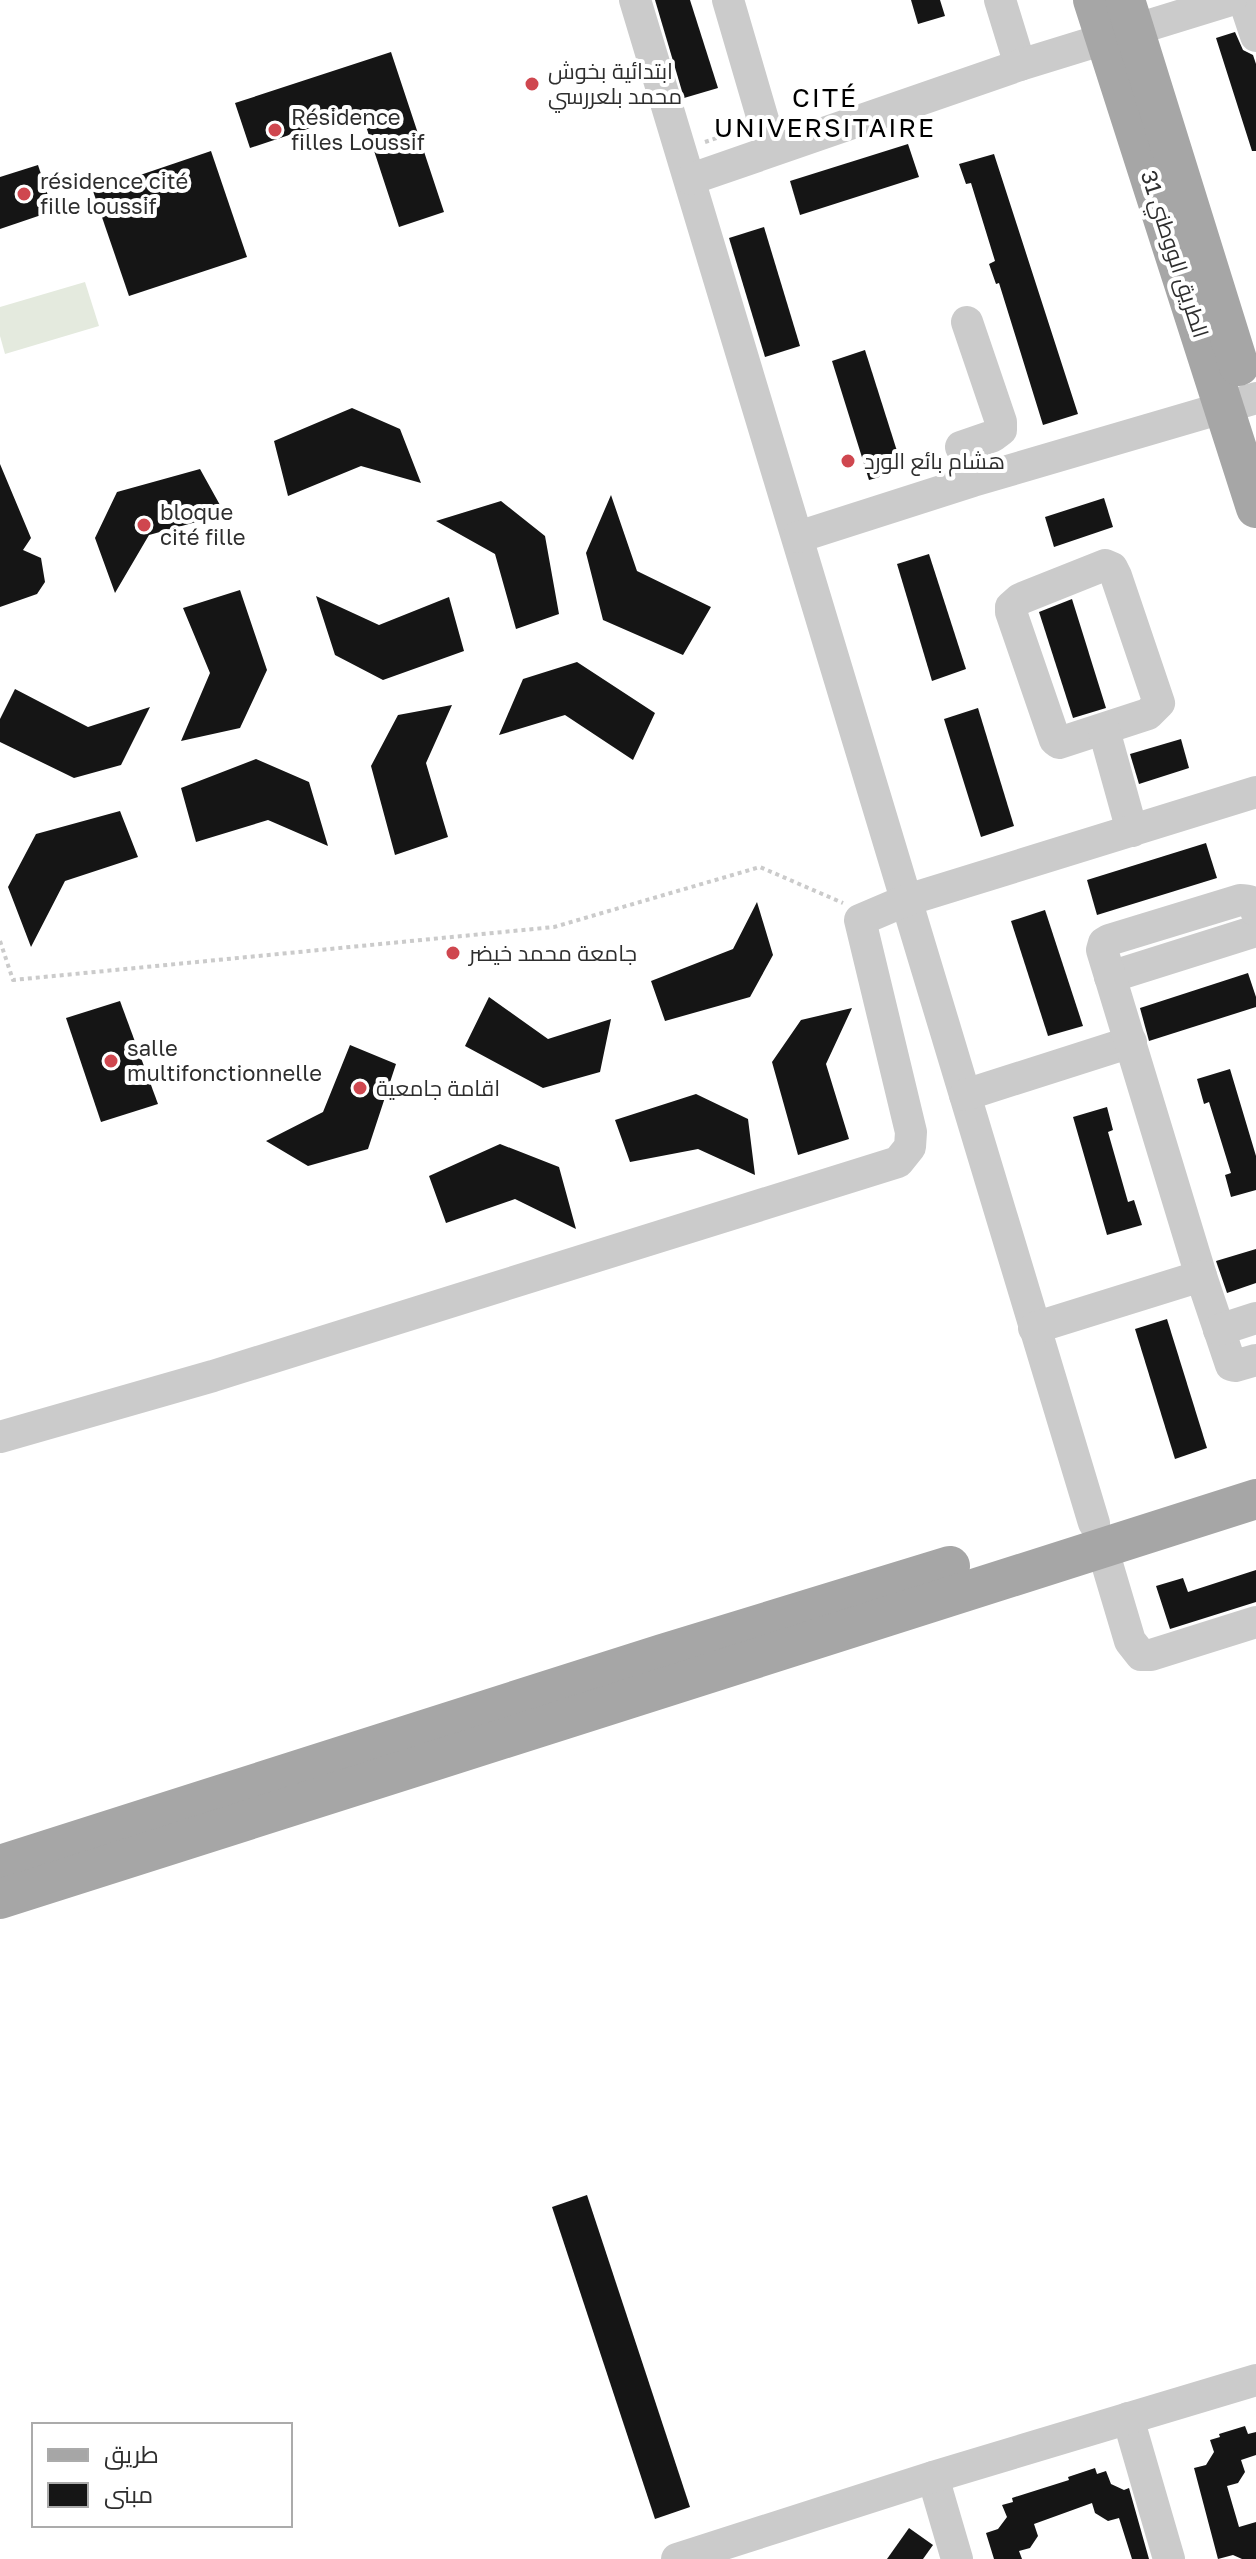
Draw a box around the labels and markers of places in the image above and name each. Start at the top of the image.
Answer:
place label: ابتدائية بخوش محمد بلعررسي [548,57,682,113]
marker: ابتدائية بخوش محمد بلعررسي [523,75,541,93]
place label: Résidence filles Loussif [291,103,425,155]
marker: Résidence filles Loussif [266,121,284,139]
place label: résidence cité fille loussif [40,167,188,219]
marker: résidence cité fille loussif [15,185,33,203]
place label: هشام بائع الورد [864,447,1005,477]
marker: هشام بائع الورد [839,452,857,470]
place label: bloque cité fille [160,498,246,550]
marker: bloque cité fille [135,516,153,534]
place label: جامعة محمد خيضر [467,939,637,966]
marker: جامعة محمد خيضر [444,944,462,962]
place label: salle multifonctionnelle [127,1034,322,1086]
marker: salle multifonctionnelle [102,1052,120,1070]
place label: اقامة جامعية [376,1074,500,1101]
marker: اقامة جامعية [351,1079,369,1097]

